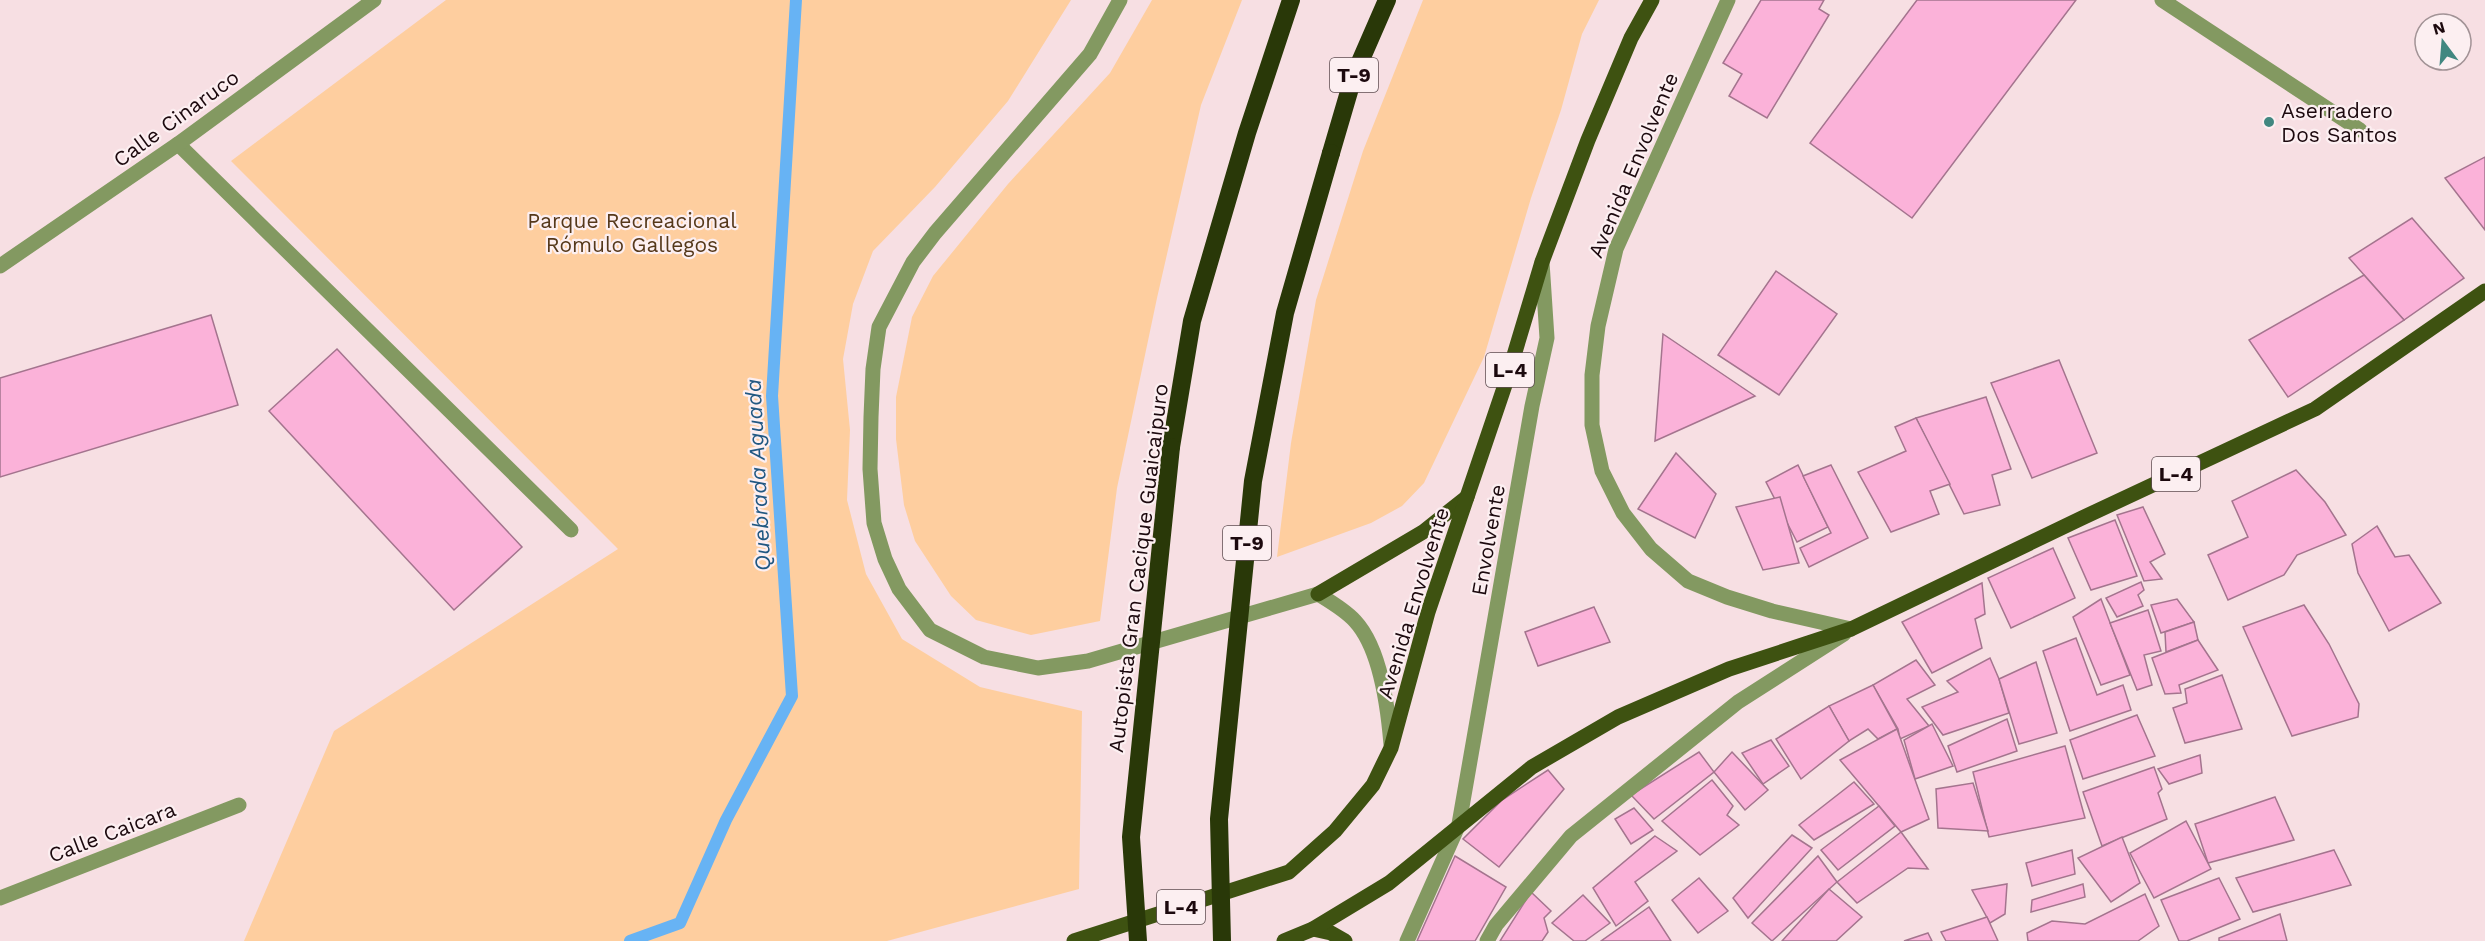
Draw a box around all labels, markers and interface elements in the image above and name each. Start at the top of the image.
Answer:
north arrow [2413,12,2473,72]
text: N [2431,17,2447,39]
road number: T-9 [1330,58,1378,92]
street label: Calle Cinaruco [108,64,244,172]
street label: Avenida Envolvente [1583,69,1683,261]
place label: Aserradero Dos Santos [2281,98,2397,147]
marker: Aserradero Dos Santos [2262,115,2276,129]
park label: Parque Recreacional Rómulo Gallegos [527,208,737,257]
road number: L-4 [1486,353,1534,387]
water label: Quebrada Aguada [740,378,776,572]
street label: Autopista Gran Cacique Guaicaipuro [1103,382,1173,754]
road number: L-4 [2152,457,2200,491]
street label: Envolvente [1466,482,1510,598]
street label: Avenida Envolvente [1372,504,1454,702]
road number: T-9 [1223,526,1271,560]
street label: Calle Caicara [45,796,179,868]
road number: L-4 [1157,890,1205,924]

